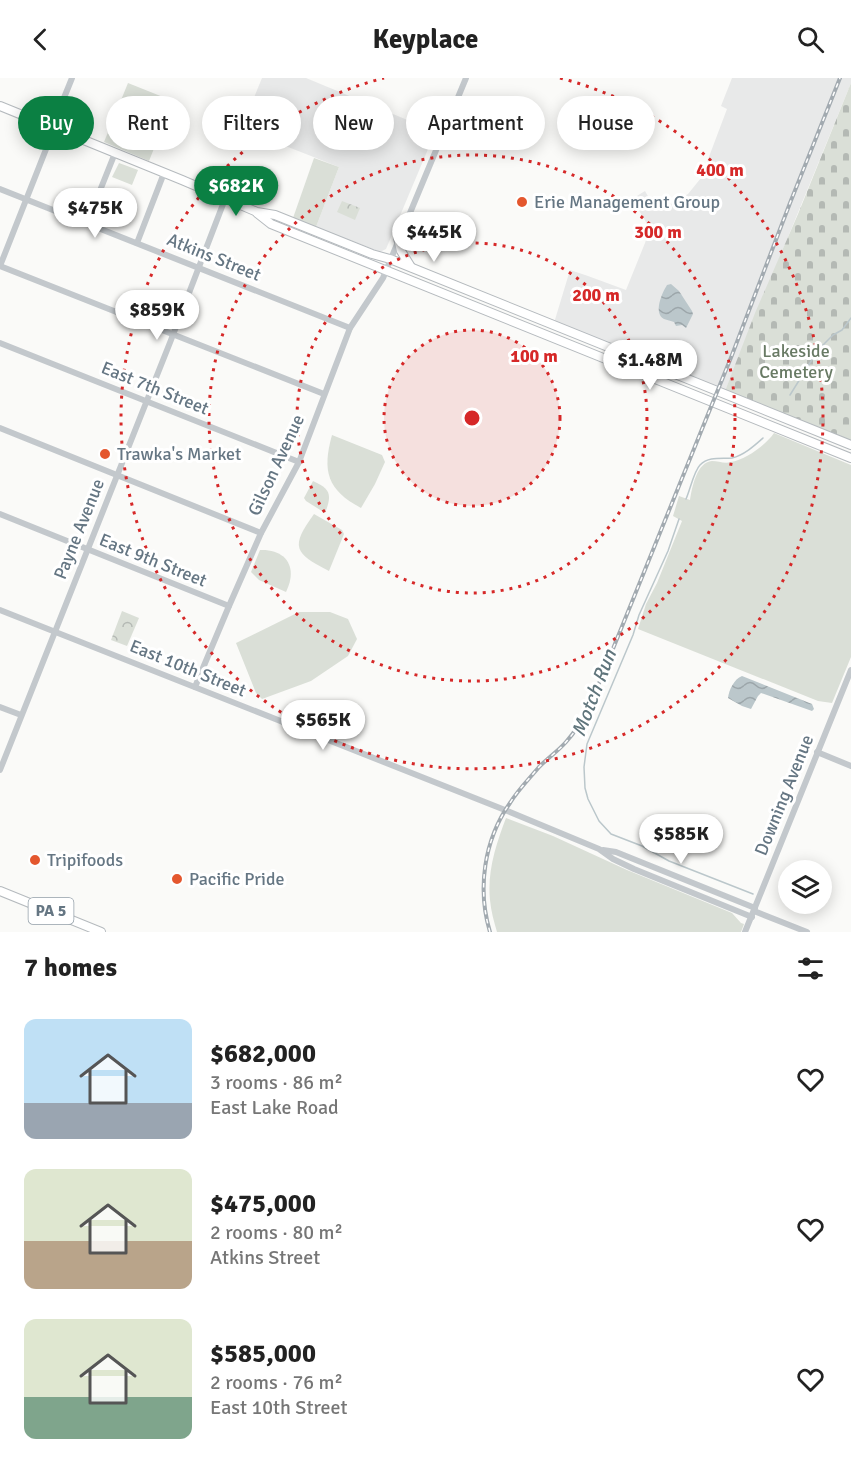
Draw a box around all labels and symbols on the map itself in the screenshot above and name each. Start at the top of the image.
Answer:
text: 400 m [696,159,744,181]
pin: $682K [194,166,278,217]
pin: $475K [53,188,137,239]
place label: Erie Management Group [534,191,720,213]
marker: Erie Management Group [515,195,529,209]
pin: $445K [392,212,476,263]
text: 300 m [634,221,682,243]
street label: Atkins Street [164,228,264,286]
text: 200 m [572,284,620,306]
pin: $859K [115,290,199,341]
pin: $1.48M [601,340,699,391]
park label: Lakeside Cemetery [759,340,833,383]
text: 100 m [510,345,558,367]
street label: East 7th Street [98,356,212,420]
centre of rings [462,408,482,428]
street label: Gilson Avenue [243,411,309,519]
place label: Trawka's Market [117,443,241,465]
marker: Trawka's Market [98,447,112,461]
street label: Payne Avenue [49,476,109,582]
street label: East 9th Street [96,528,210,592]
street label: East 10th Street [127,635,249,701]
water label: Motch Run [566,645,622,740]
pin: $565K [281,700,365,751]
street label: Downing Avenue [750,731,818,859]
pin: $585K [639,814,723,865]
place label: Tripifoods [47,849,123,871]
marker: Tripifoods [28,853,42,867]
place label: Pacific Pride [189,868,285,890]
marker: Pacific Pride [170,872,184,886]
road number: PA 5 [28,898,74,924]

